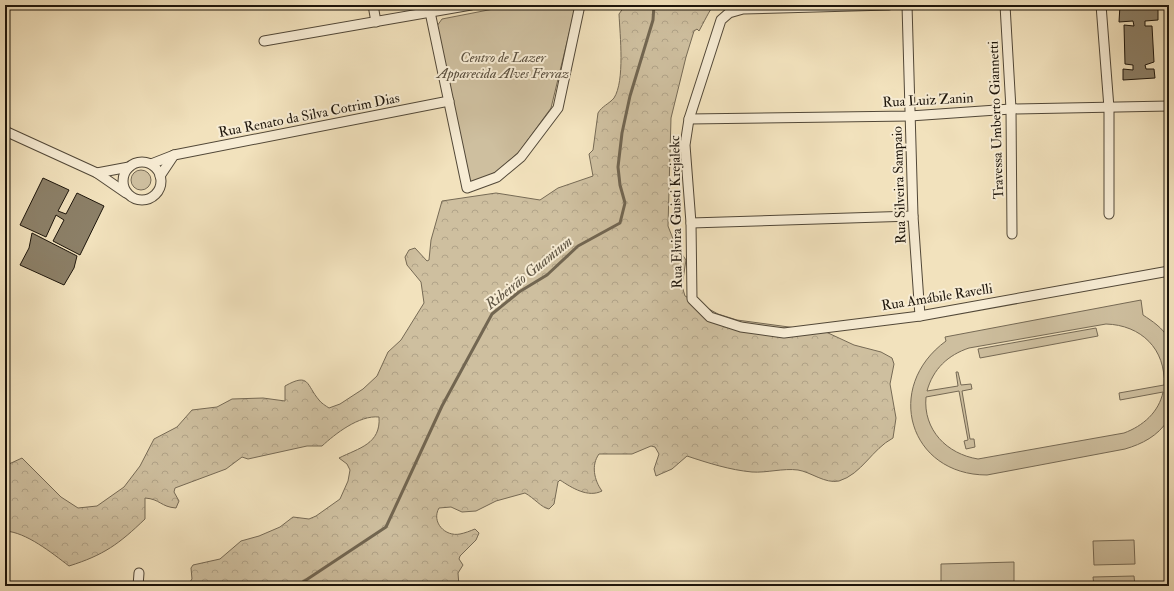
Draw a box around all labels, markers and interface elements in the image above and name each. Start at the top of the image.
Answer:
street label: Travessa Umberto Giannetti [985,40,1007,199]
park label: Centro de Lazer Apparecida Alves Ferraz [435,49,569,82]
street label: Rua Renato da Silva Cotrim Dias [217,89,401,141]
street label: Rua Luiz Zanin [882,89,974,111]
street label: Rua Silveira Sampaio [888,126,911,244]
street label: Rua Elvira Guisti Krejalekc [666,135,686,289]
water label: Ribeirão Guamium [481,232,576,315]
street label: Rua Amábile Ravelli [880,280,994,314]

